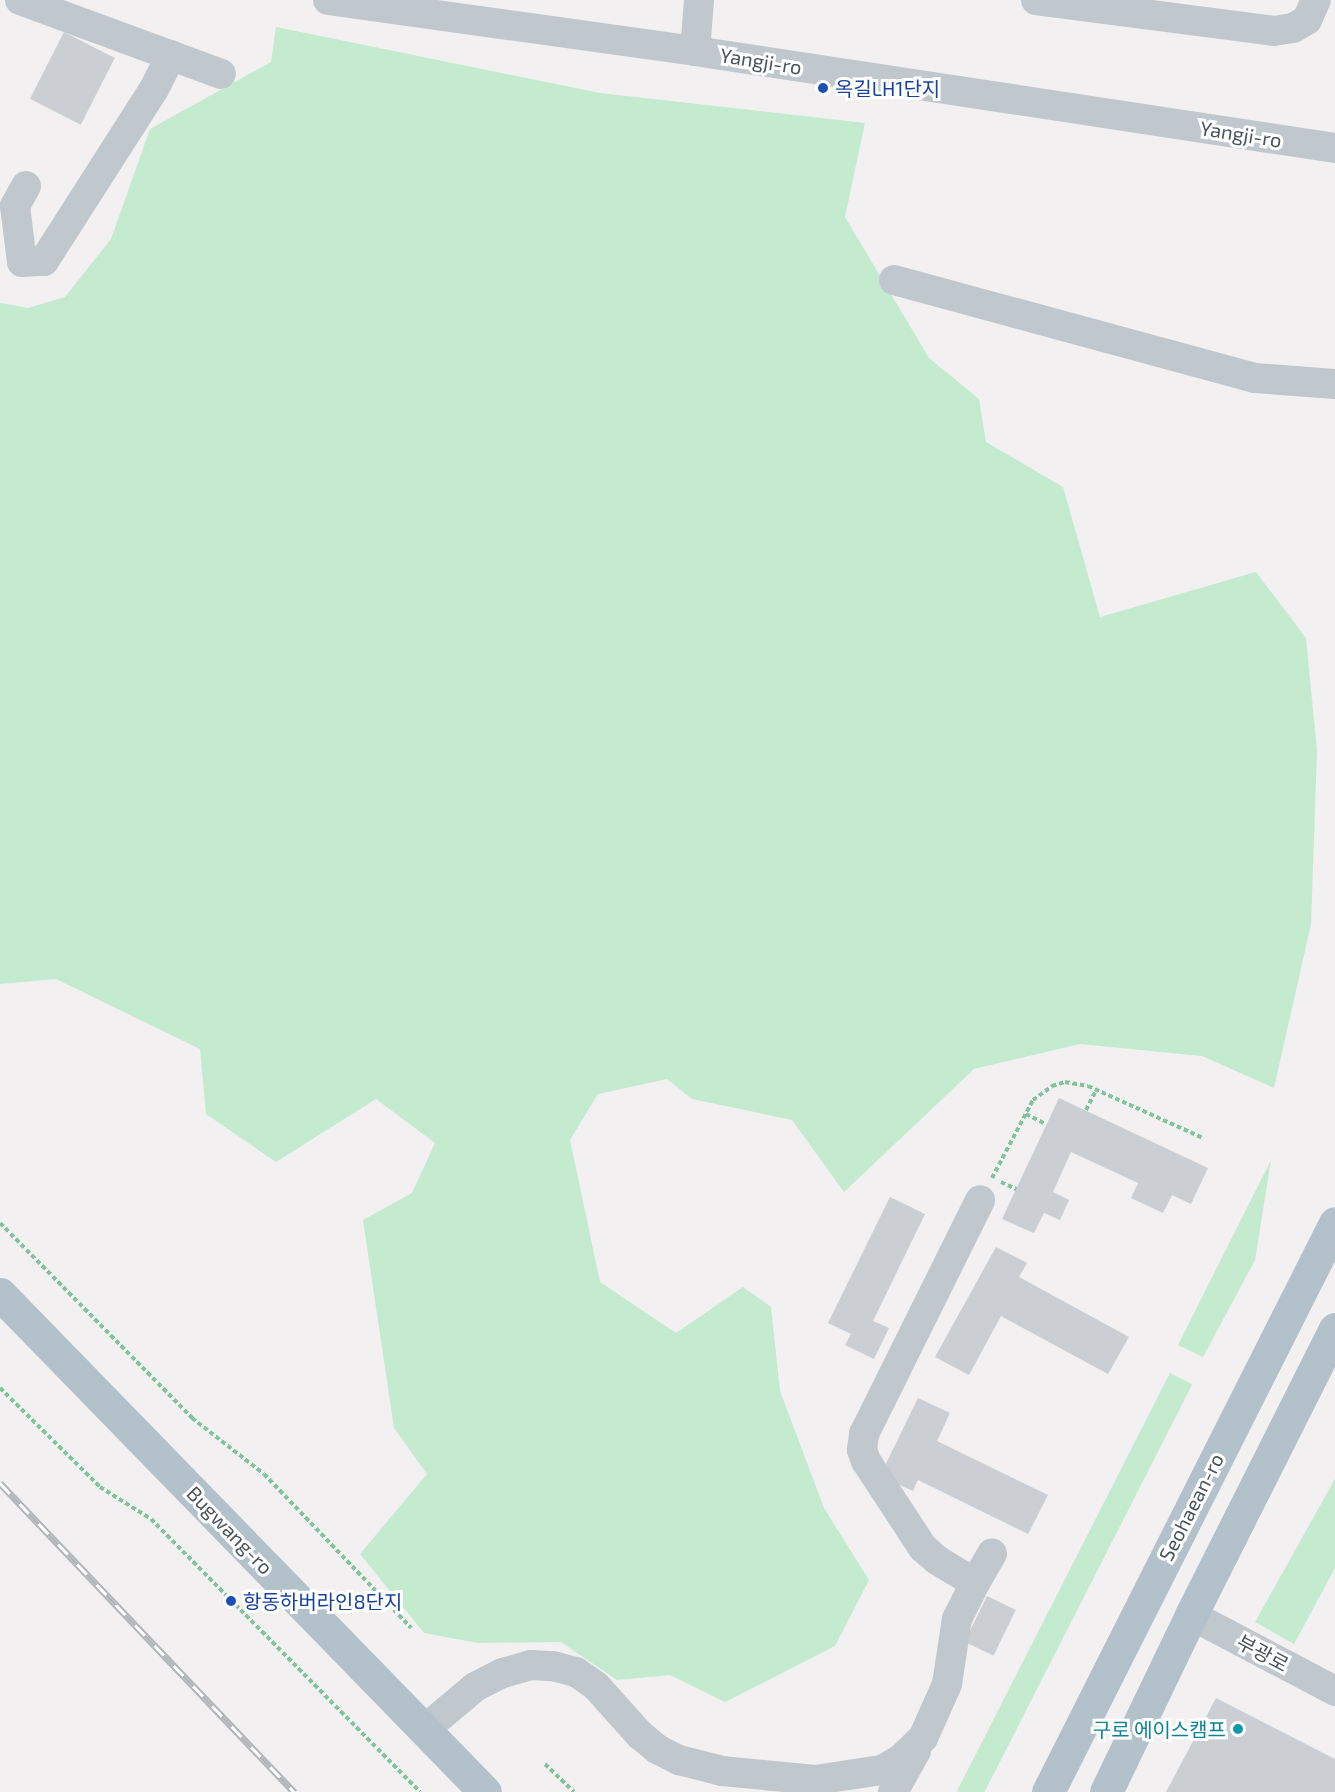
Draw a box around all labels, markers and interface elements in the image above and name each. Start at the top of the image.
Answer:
street label: Yangji-ro [719,43,803,79]
place label: 옥길LH1단지 [835,76,940,100]
marker: 옥길LH1단지 [816,81,830,95]
street label: Yangji-ro [1199,116,1283,152]
street label: Seohaean-ro [1154,1449,1228,1565]
street label: Bugwang-ro [182,1481,278,1579]
place label: 항동하버라인8단지 [243,1589,402,1613]
marker: 항동하버라인8단지 [224,1594,238,1608]
street label: 부광로 [1233,1629,1293,1677]
place label: 구로 에이스캠프 [1093,1717,1226,1741]
marker: 구로 에이스캠프 [1231,1722,1245,1736]

